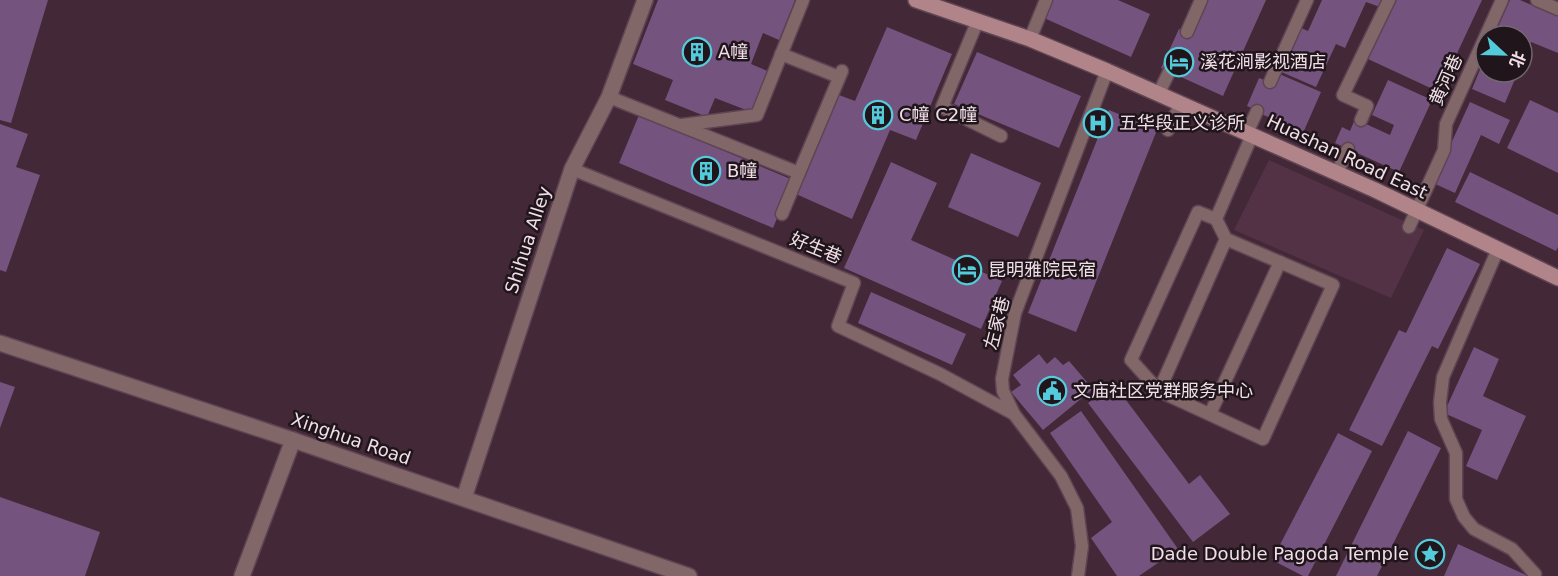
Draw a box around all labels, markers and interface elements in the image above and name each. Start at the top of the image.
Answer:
north arrow [1474,24,1534,84]
building icon: A幢 [681,36,713,68]
place label: A幢 [718,41,748,62]
hotel icon: 溪花涧影视酒店 [1163,46,1195,78]
text: 北 [1506,48,1529,70]
place label: 溪花涧影视酒店 [1200,51,1326,72]
street label: 黄河巷 [1425,51,1466,109]
building icon: C幢 C2幢 [862,99,894,131]
place label: C幢 C2幢 [899,104,977,125]
hospital icon: 五华段正义诊所 [1082,107,1114,139]
street label: Huashan Road East [1264,110,1431,203]
place label: 五华段正义诊所 [1119,112,1245,133]
building icon: B幢 [690,155,722,187]
place label: B幢 [727,160,757,181]
street label: Shihua Alley [500,183,555,296]
street label: 好生巷 [787,228,845,267]
hotel icon: 昆明雅院民宿 [951,254,983,286]
place label: 昆明雅院民宿 [988,259,1096,280]
street label: 左家巷 [980,294,1013,352]
public building icon: 文庙社区党群服务中心 [1036,375,1068,407]
place label: 文庙社区党群服务中心 [1073,380,1253,401]
street label: Xinghua Road [289,408,414,469]
place icon: Dade Double Pagoda Temple [1414,538,1446,570]
place label: Dade Double Pagoda Temple [1151,543,1409,564]

